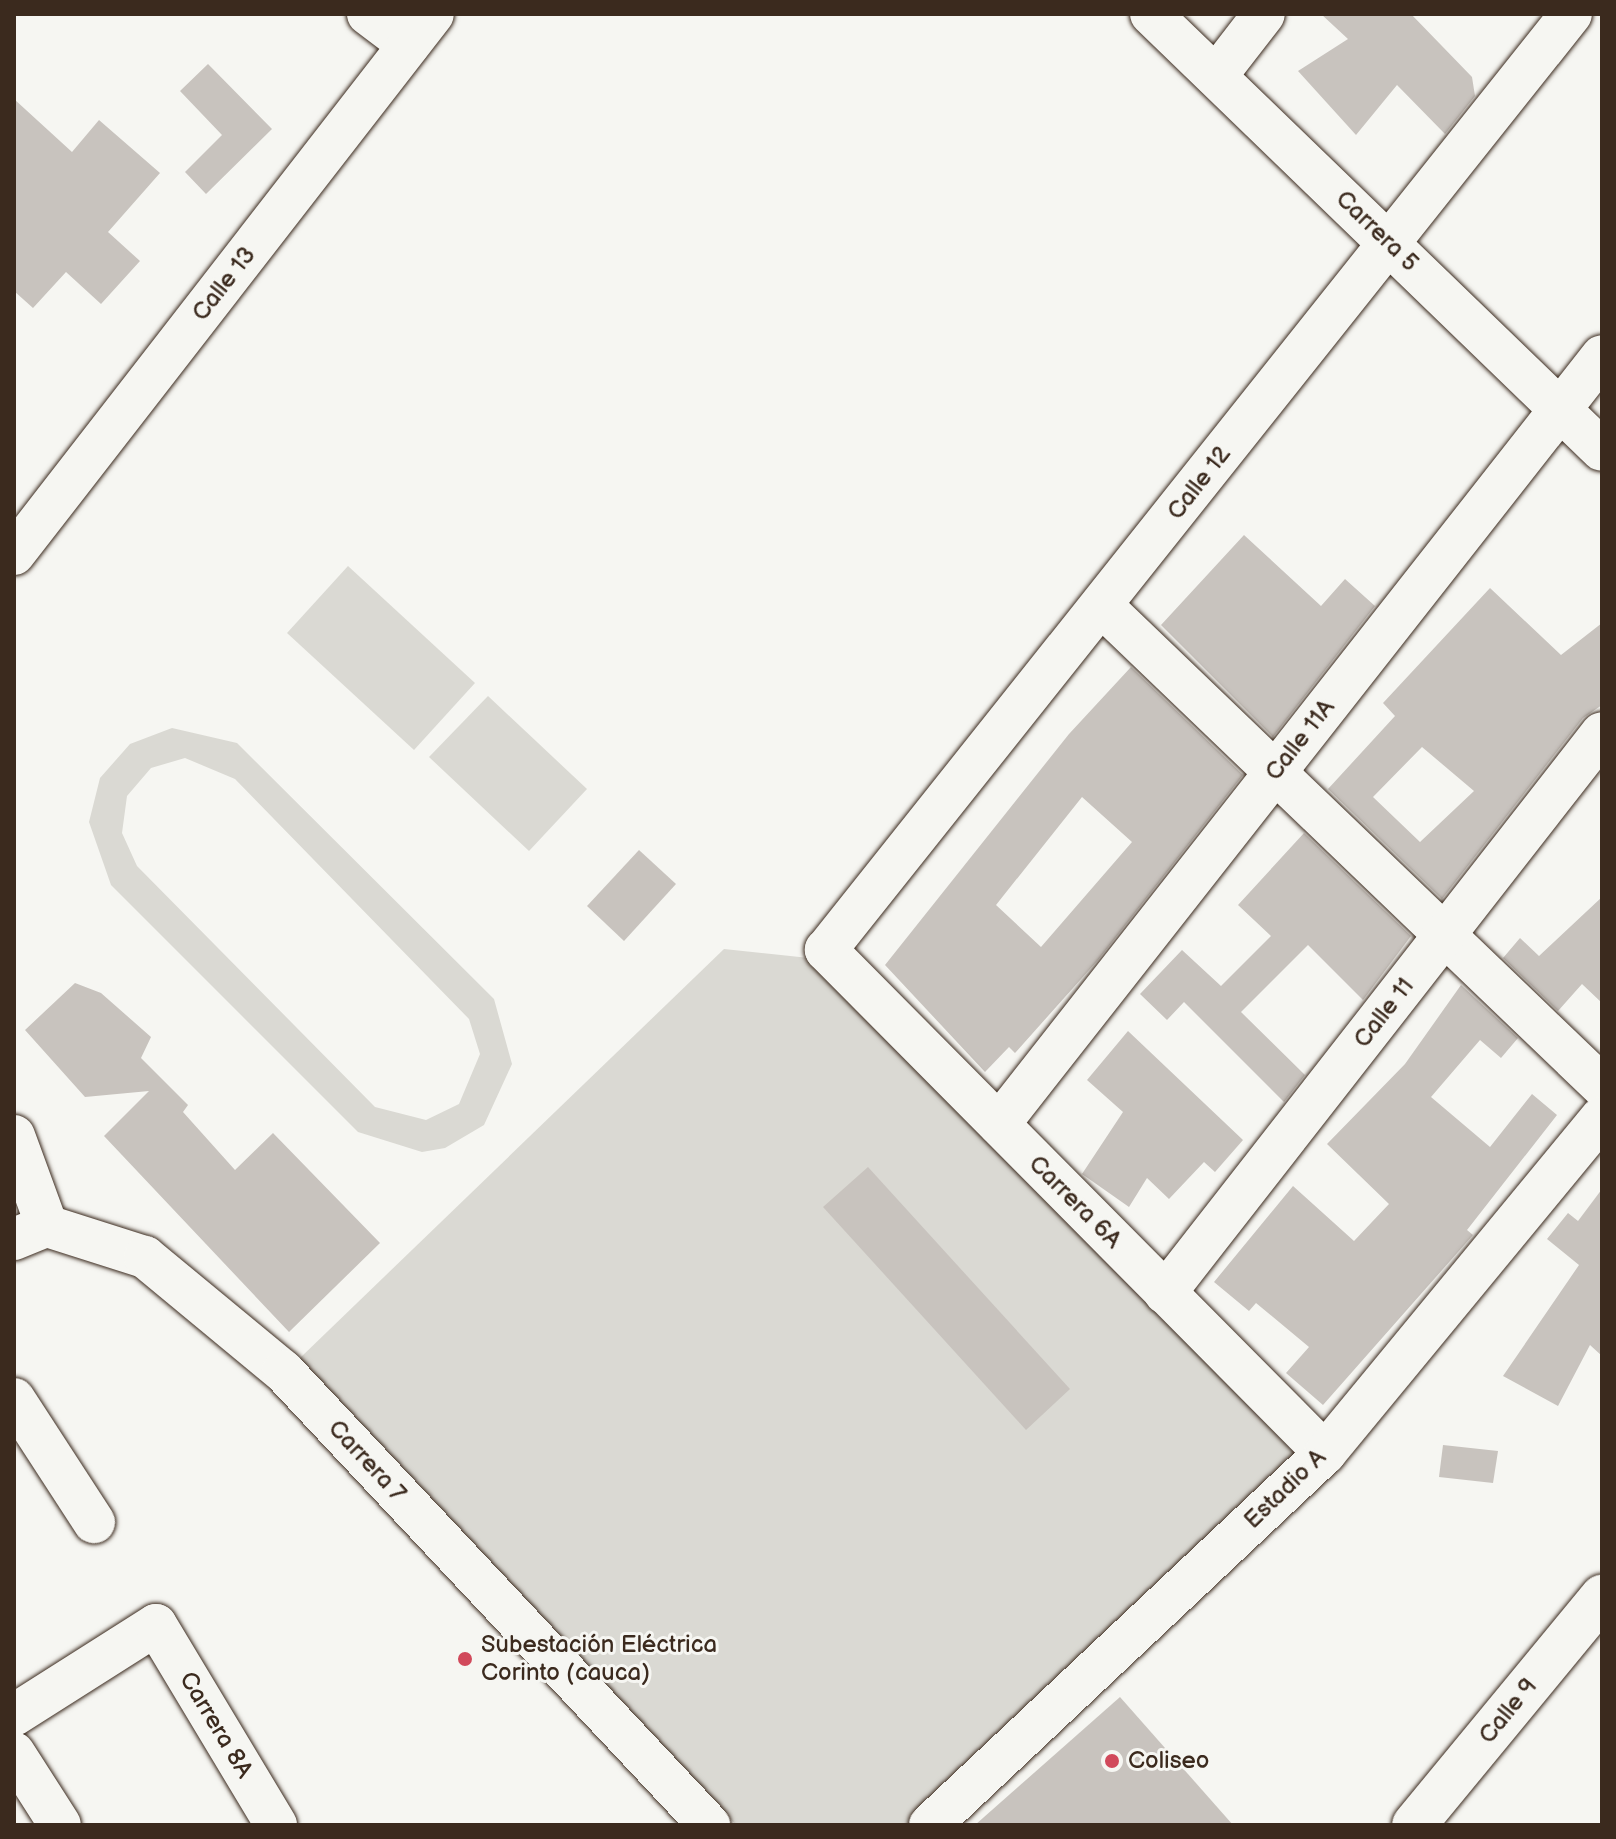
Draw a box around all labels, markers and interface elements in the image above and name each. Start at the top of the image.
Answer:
street label: Carrera 5 [1330,185,1424,277]
street label: Calle 13 [186,241,262,327]
street label: Calle 12 [1161,441,1237,525]
street label: Calle 11A [1259,694,1341,786]
street label: Calle 11 [1348,972,1420,1054]
street label: Carrera 6A [1023,1150,1127,1254]
street label: Carrera 7 [322,1414,412,1508]
street label: Estadio A [1238,1443,1332,1535]
place label: Subestación Eléctrica Corinto (cauca) [481,1631,717,1687]
marker: Subestación Eléctrica Corinto (cauca) [456,1650,474,1668]
street label: Carrera 8A [173,1667,259,1783]
street label: Calle 9 [1473,1672,1543,1750]
place label: Coliseo [1128,1747,1209,1775]
marker: Coliseo [1103,1752,1121,1770]

